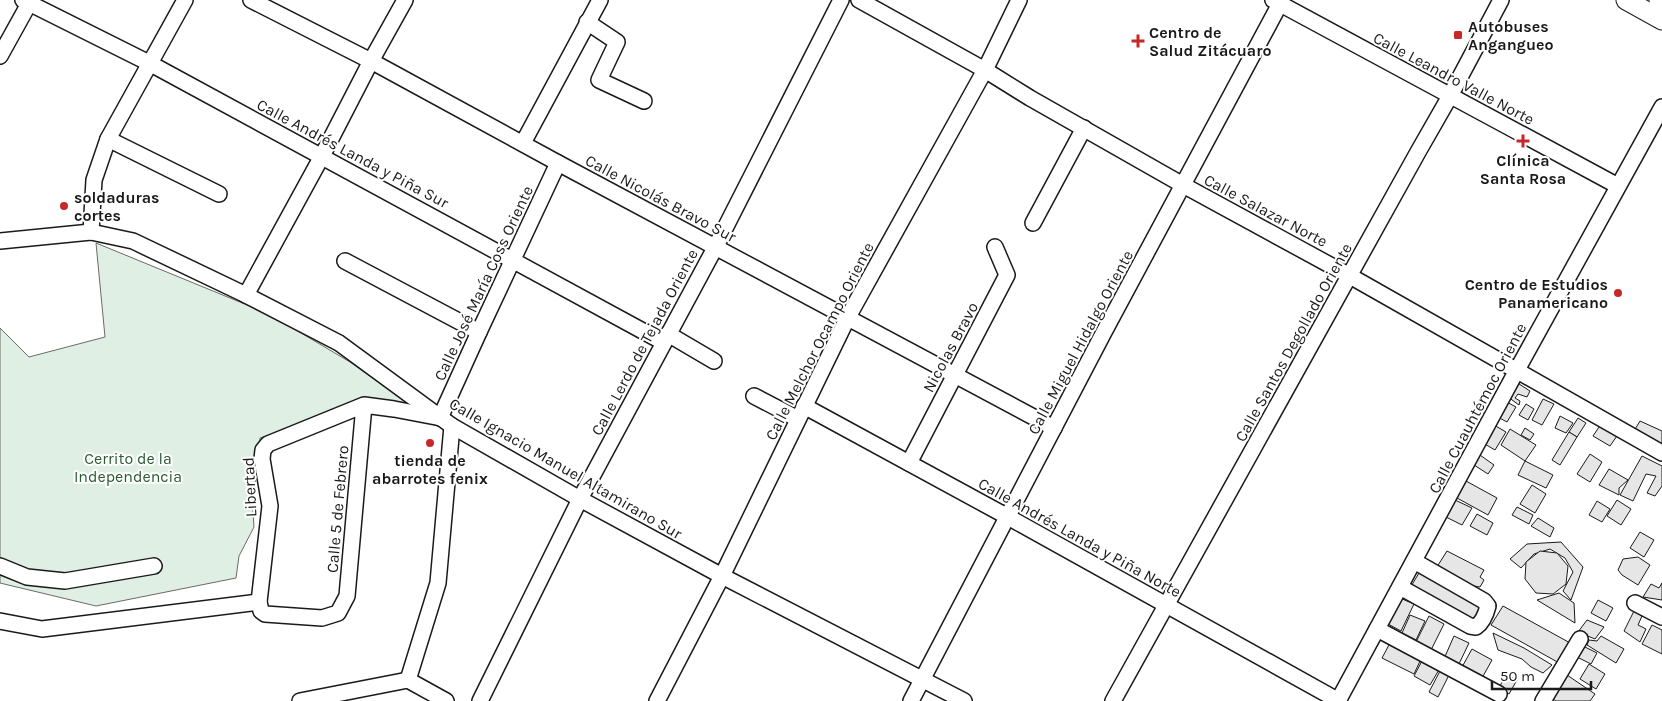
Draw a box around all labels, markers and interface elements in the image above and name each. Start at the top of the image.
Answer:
place label: Autobuses Angangueo [1468,17,1554,54]
place label: Centro de Salud Zitácuaro [1149,23,1272,60]
street label: Calle Leandro Valle Norte [1370,28,1537,129]
marker: Autobuses Angangueo [1452,29,1464,41]
marker: Centro de Salud Zitácuaro [1131,34,1145,48]
street label: Calle Andrés Landa y Piña Sur [254,95,452,212]
marker: Clínica Santa Rosa [1516,134,1530,148]
street label: Calle Nicolás Bravo Sur [582,151,740,246]
place label: Clínica Santa Rosa [1480,151,1566,188]
street label: Calle Salazar Norte [1201,170,1331,251]
street label: Calle José María Coss Oriente [430,183,537,384]
place label: soldaduras cortes [74,188,160,225]
marker: soldaduras cortes [58,200,70,212]
street label: Calle Melchor Ocampo Oriente [761,239,878,443]
street label: Calle Santos Degollado Oriente [1231,240,1356,445]
street label: Calle Lerdo de Tejada Oriente [587,246,702,439]
street label: Calle Miguel Hidalgo Oriente [1024,247,1137,438]
place label: Centro de Estudios Panamericano [1465,275,1608,312]
marker: Centro de Estudios Panamericano [1612,287,1624,299]
street label: Nicolas Bravo [919,299,982,396]
street label: Calle Cuauhtémoc Oriente [1424,320,1530,497]
street label: Calle Ignacio Manuel Altamirano Sur [446,394,686,543]
marker: tienda de abarrotes fenix [424,437,436,449]
street label: Calle 5 de Febrero [322,444,353,574]
park label: Cerrito de la Independencia [74,449,182,486]
place label: tienda de abarrotes fenix [372,451,488,488]
street label: Libertad [238,457,261,517]
street label: Calle Andrés Landa y Piña Norte [975,474,1185,601]
scale bar [1492,658,1591,690]
text: 50 m [1500,667,1535,685]

